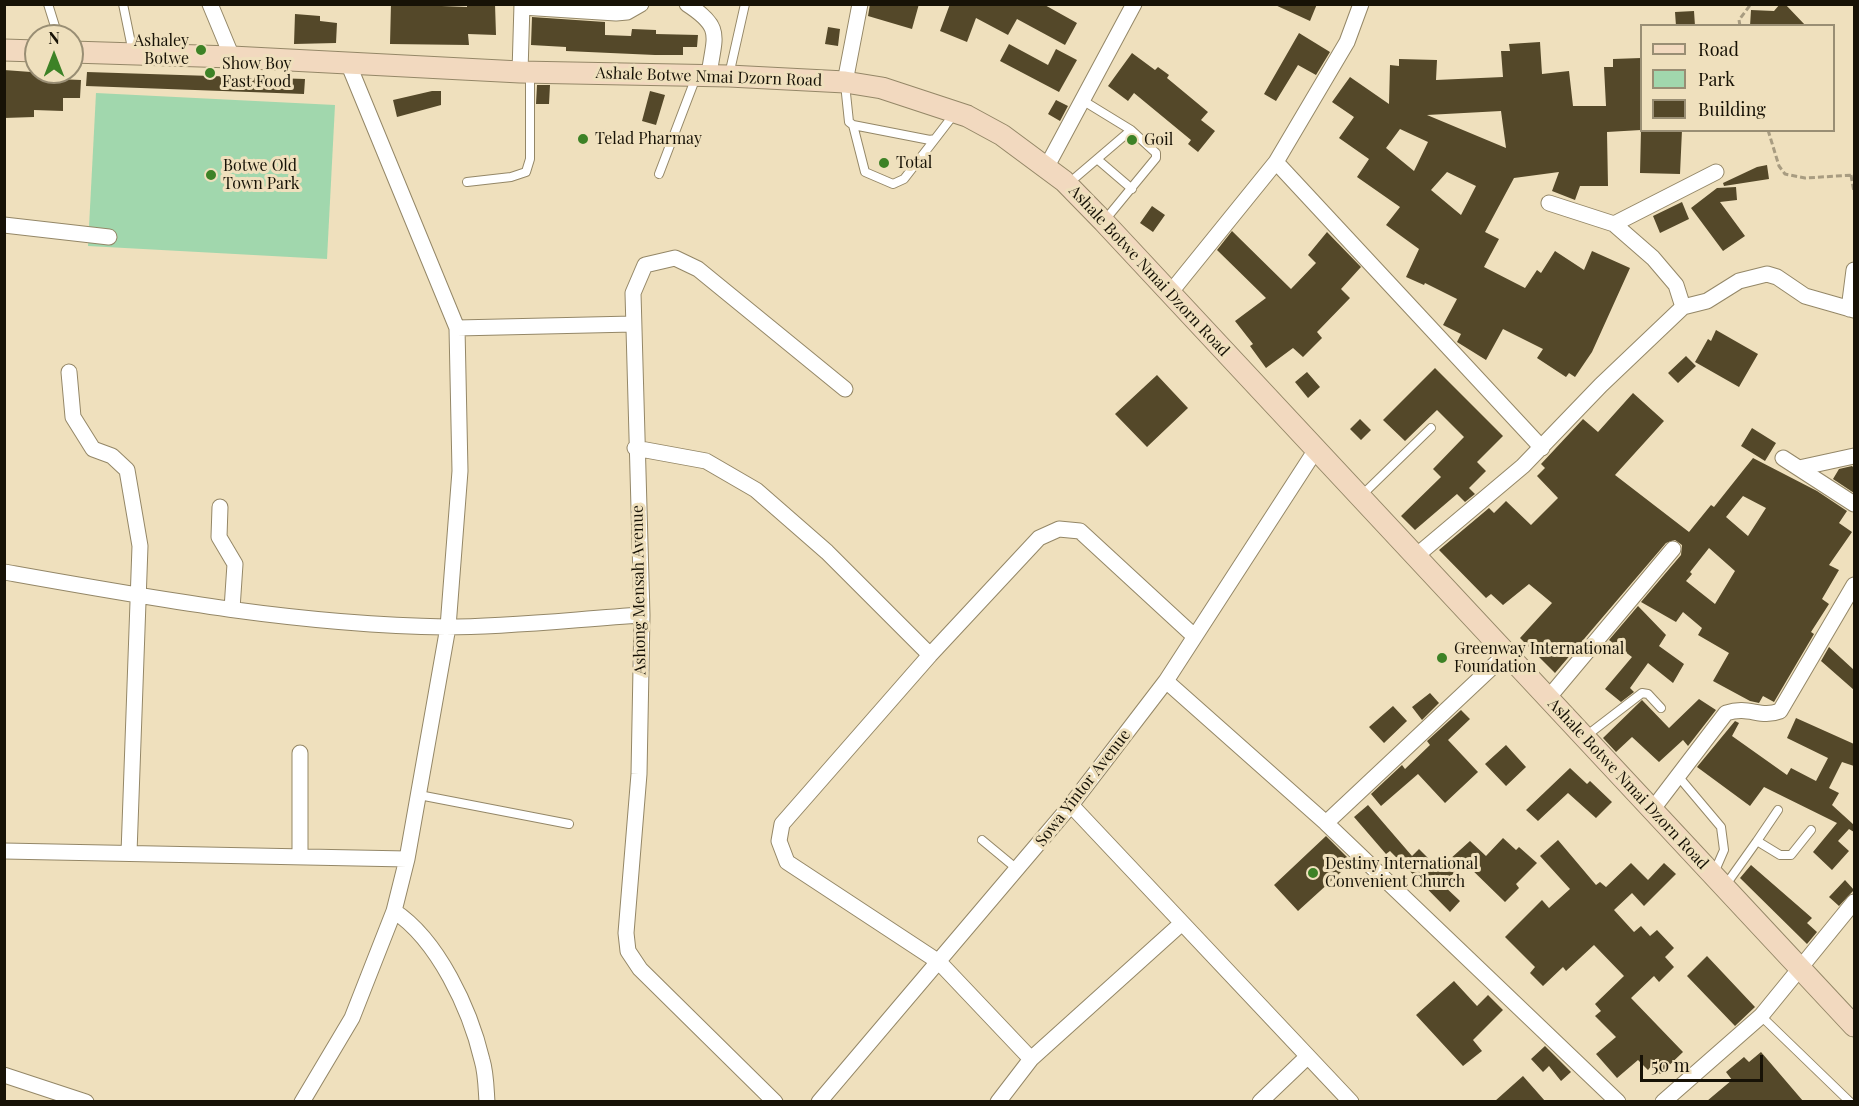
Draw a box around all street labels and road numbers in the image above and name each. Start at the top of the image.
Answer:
street label: Ashale Botwe Nmai Dzorn Road [595,63,823,91]
street label: Ashale Botwe Nmai Dzorn Road [1065,182,1233,360]
street label: Ashong Mensah Avenue [628,505,650,675]
street label: Ashale Botwe Nmai Dzorn Road [1544,695,1712,873]
street label: Sowa Yintor Avenue [1031,726,1135,850]

